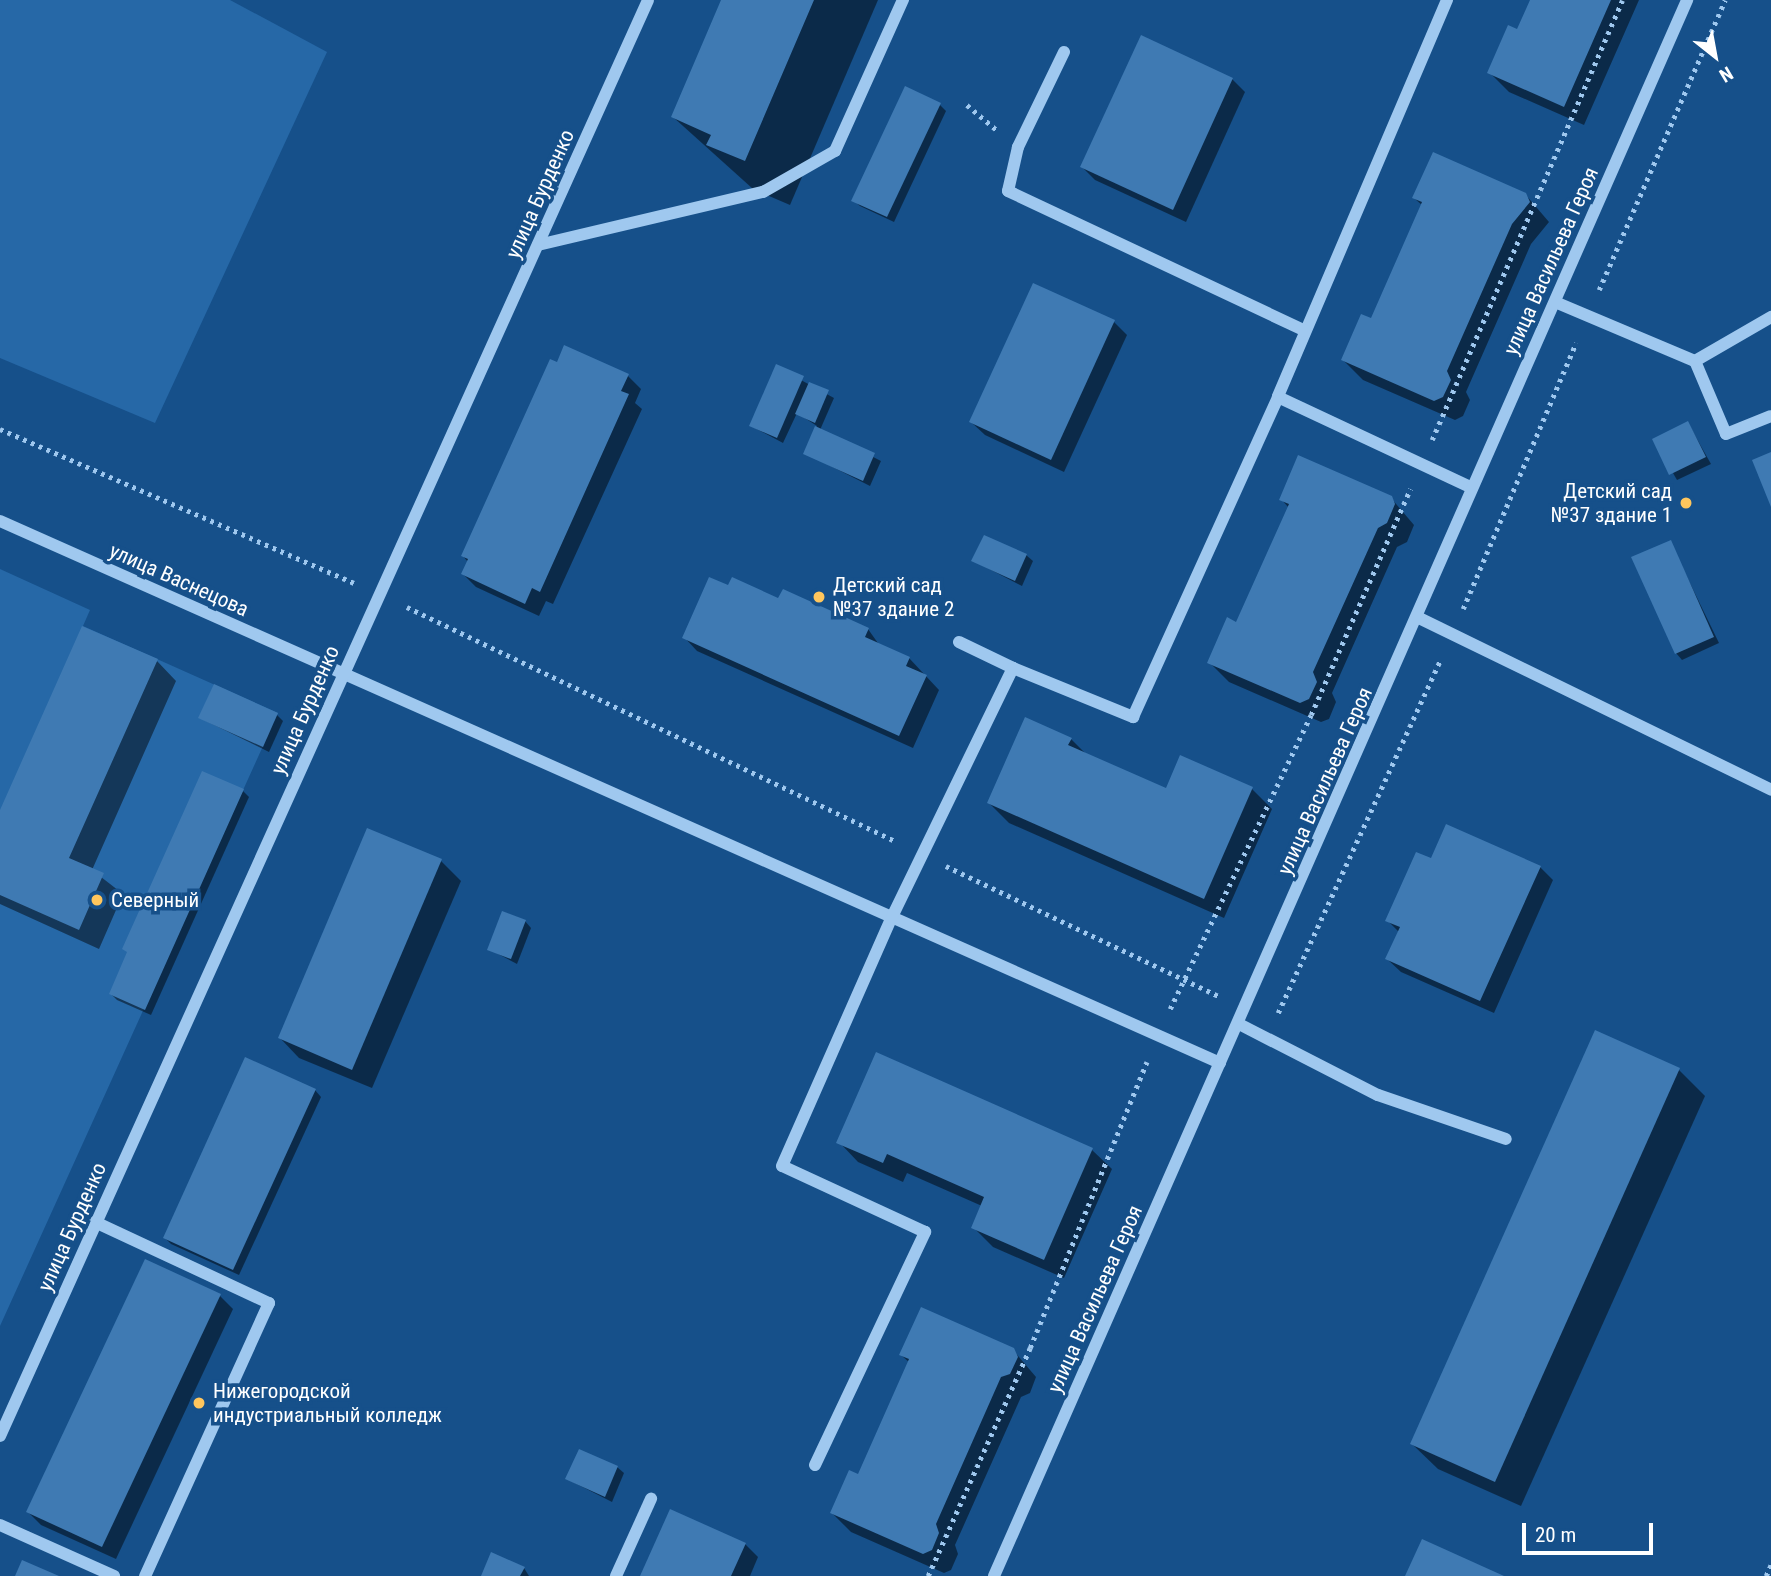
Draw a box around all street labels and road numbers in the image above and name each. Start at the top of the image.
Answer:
street label: улица Бурденко [500,126,580,262]
street label: улица Васильева Героя [1498,163,1604,359]
street label: улица Васнецова [106,538,252,622]
street label: улица Бурденко [265,642,345,778]
street label: улица Васильева Героя [1272,683,1378,879]
street label: улица Бурденко [32,1159,112,1295]
street label: улица Васильева Героя [1042,1201,1148,1397]

